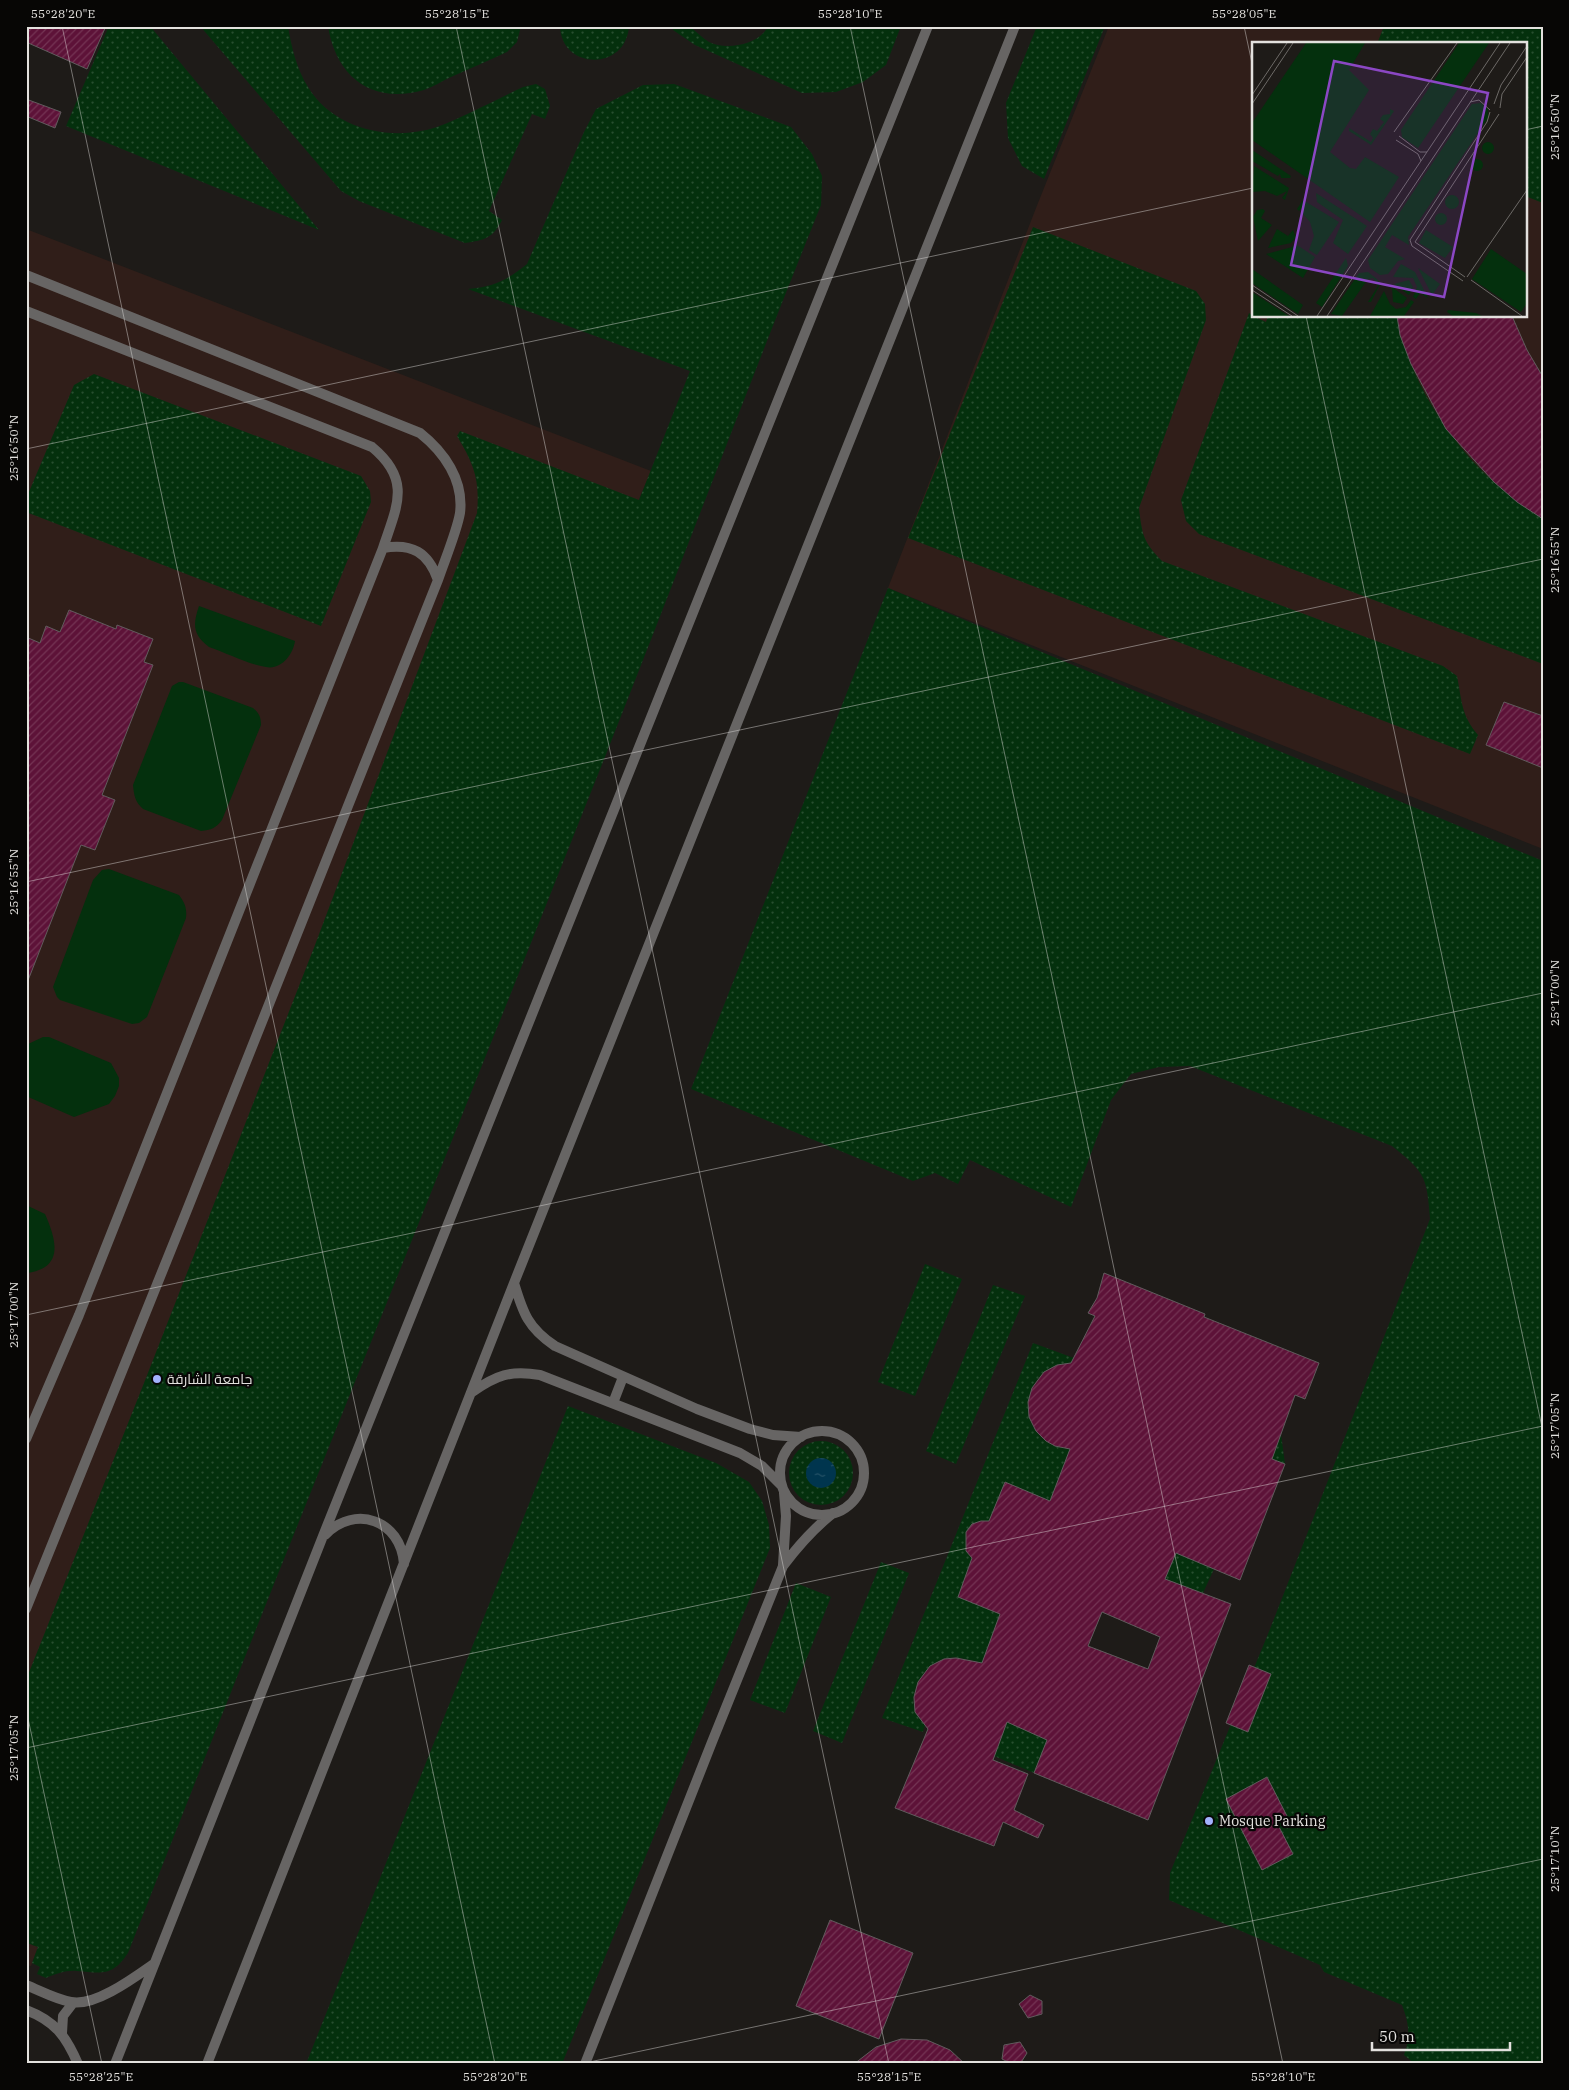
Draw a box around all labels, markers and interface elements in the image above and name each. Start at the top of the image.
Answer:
text: 55°28'20"E [31,6,95,21]
text: 55°28'15"E [425,6,489,21]
text: 55°28'10"E [818,6,882,21]
text: 55°28'05"E [1212,6,1276,21]
inset map [1252,42,1526,318]
text: 25°16'50"N [1547,94,1562,160]
text: 25°16'50"N [6,415,21,481]
text: 25°16'55"N [1547,527,1562,593]
text: 25°16'55"N [6,849,21,915]
text: 25°17'00"N [1547,960,1562,1026]
text: 25°17'00"N [6,1282,21,1348]
place label: جامعة الشارقة [167,1370,252,1388]
marker: جامعة الشارقة [151,1373,163,1385]
text: 25°17'05"N [1547,1393,1562,1459]
text: 25°17'05"N [6,1715,21,1781]
place label: Mosque Parking [1219,1812,1326,1830]
marker: Mosque Parking [1203,1815,1215,1827]
text: 25°17'10"N [1547,1826,1562,1892]
scale bar [1372,2020,1509,2052]
text: 50 m [1379,2027,1415,2046]
text: 55°28'25"E [69,2069,133,2084]
text: 55°28'20"E [463,2069,527,2084]
text: 55°28'15"E [857,2069,921,2084]
text: 55°28'10"E [1251,2069,1315,2084]

